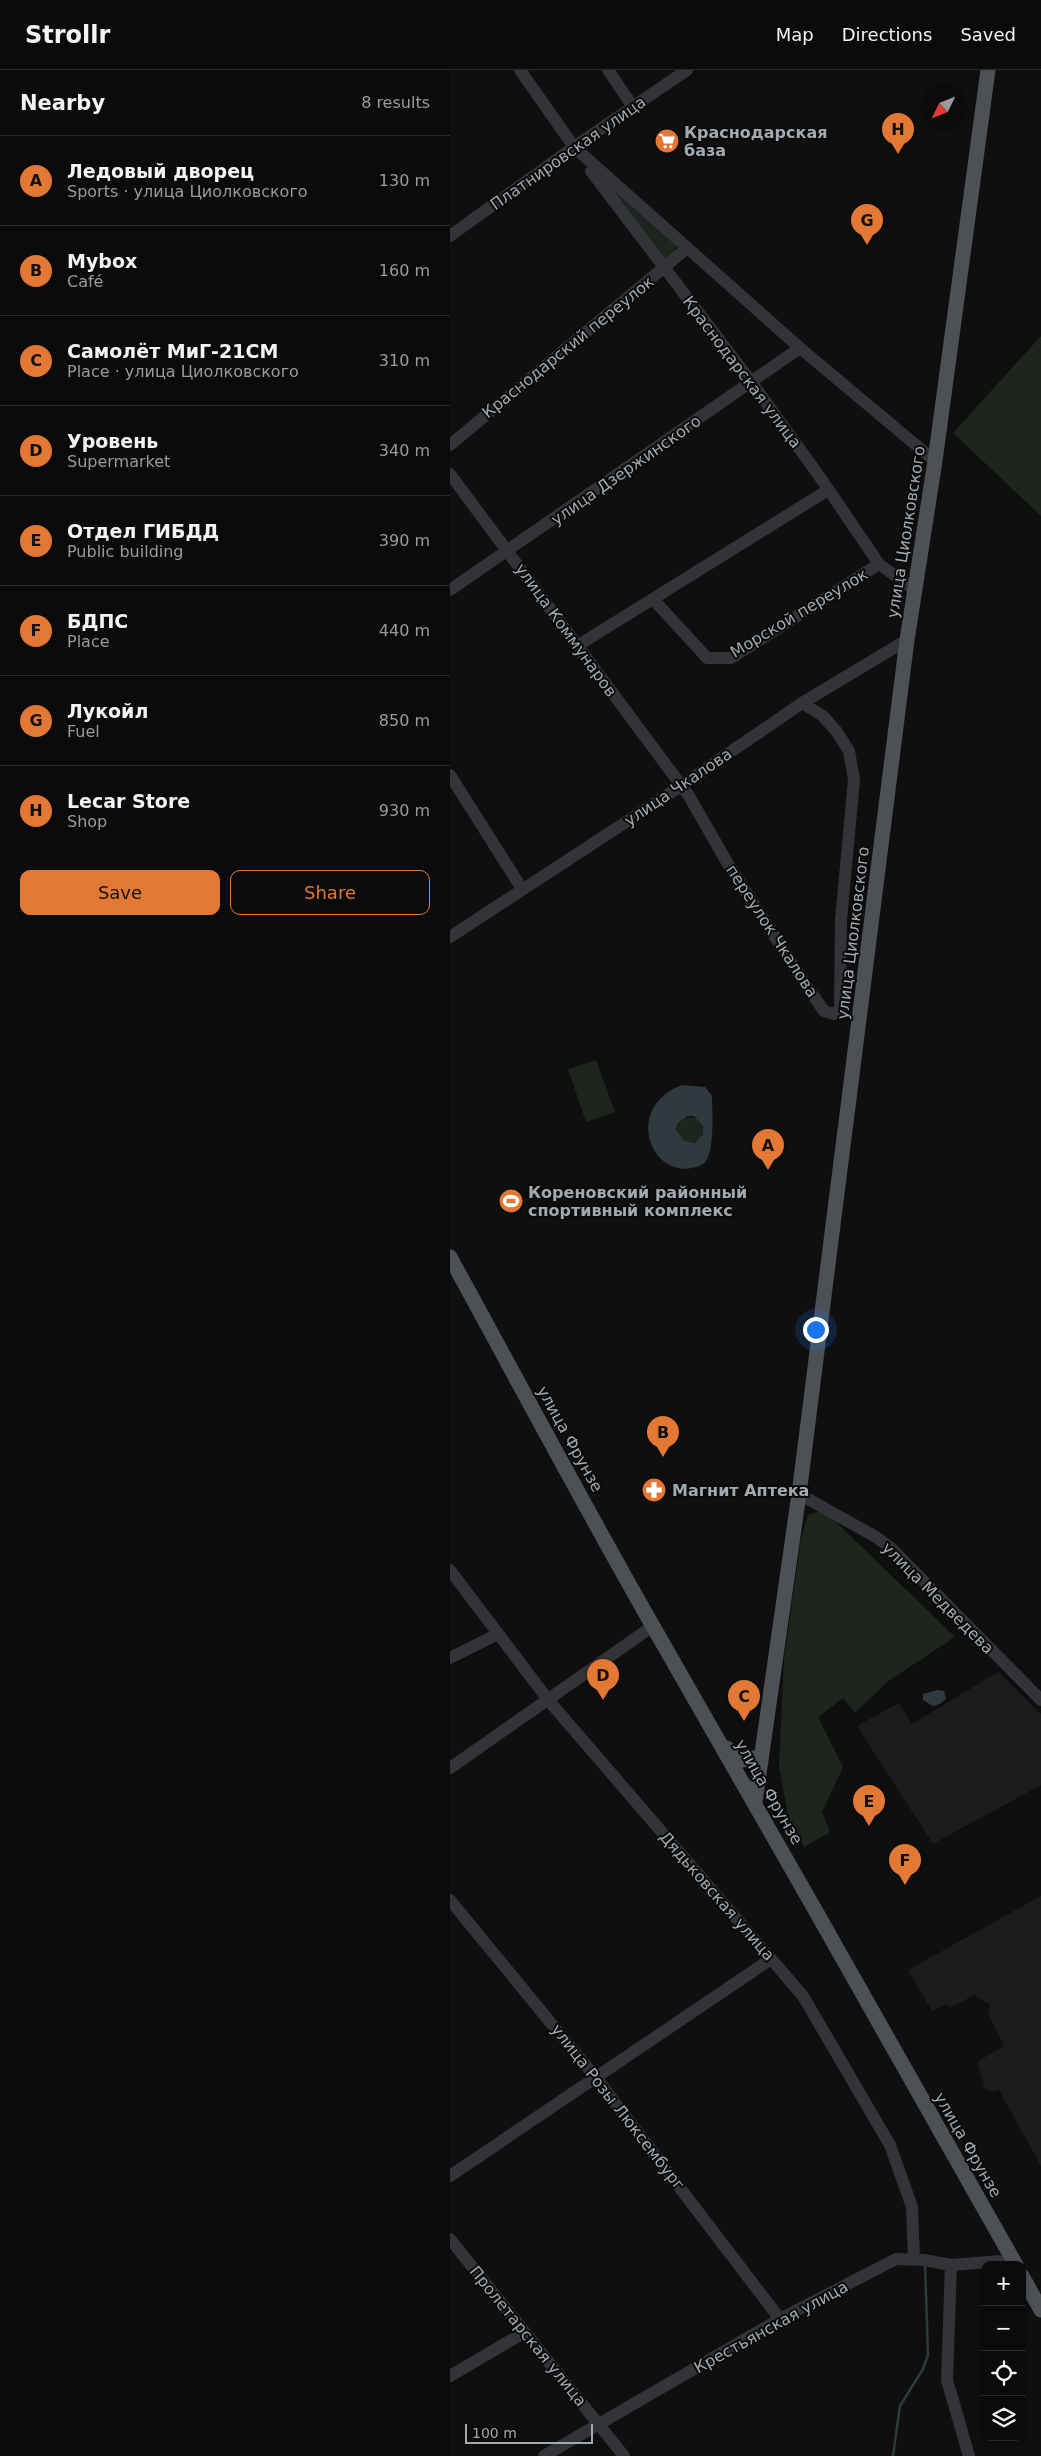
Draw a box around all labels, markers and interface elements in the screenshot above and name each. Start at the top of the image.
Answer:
text: Strollr [25,21,110,49]
text: Map [776,24,814,45]
text: Directions [842,24,932,45]
text: Saved [960,24,1016,45]
north arrow [921,85,966,130]
text: Nearby [20,91,105,115]
street label: Платнировская улица [487,92,649,214]
text: 8 results [361,93,430,112]
pin: H [882,113,914,154]
place label: Краснодарская база [684,123,827,160]
supermarket icon: Краснодарская база [654,128,680,154]
text: Ледовый дворец [67,160,254,182]
text: A [30,171,42,190]
text: 130 m [379,171,430,190]
text: Sports · улица Циолковского [67,182,308,201]
pin: G [851,204,883,245]
text: Mybox [67,250,137,272]
text: B [30,261,42,280]
text: 160 m [379,261,430,280]
text: Café [67,272,103,291]
street label: Краснодарский переулок [478,272,658,422]
street label: Краснодарская улица [679,292,805,452]
text: Самолёт МиГ-21СМ [67,340,278,362]
text: C [30,351,42,370]
text: 310 m [379,351,430,370]
text: Place · улица Циолковского [67,362,299,381]
street label: улица Дзержинского [547,411,705,529]
text: Уровень [67,430,158,452]
text: D [29,441,43,460]
text: 340 m [379,441,430,460]
street label: улица Циолковского [883,445,929,619]
text: Supermarket [67,452,170,471]
text: Отдел ГИБДД [67,520,219,542]
text: E [31,531,41,550]
text: 390 m [379,531,430,550]
text: Public building [67,542,184,561]
street label: улица Коммунаров [511,560,621,700]
street label: Морской переулок [727,564,871,662]
text: БДПС [67,610,128,632]
text: F [31,621,41,640]
text: 440 m [379,621,430,640]
text: Place [67,632,110,651]
text: Лукойл [67,700,148,722]
text: G [29,711,43,730]
text: 850 m [379,711,430,730]
text: Fuel [67,722,100,741]
street label: улица Чкалова [621,744,735,830]
text: Lecar Store [67,790,190,812]
text: H [29,801,43,820]
text: 930 m [379,801,430,820]
text: Shop [67,812,107,831]
street label: улица Циолковского [833,845,873,1021]
street label: переулок Чкалова [722,861,822,1001]
button: Save [20,870,220,915]
button: Share [230,870,430,915]
pin: A [752,1129,784,1170]
place label: Кореновский районный спортивный комплекс [528,1183,747,1220]
sports icon: Кореновский районный спортивный комплекс [498,1188,524,1214]
your location [803,1317,829,1343]
street label: улица Фрунзе [533,1383,607,1495]
pin: B [647,1416,679,1457]
pharmacy icon: Магнит Аптека [641,1477,667,1503]
place label: Магнит Аптека [672,1481,809,1500]
street label: улица Медведева [878,1538,998,1658]
pin: D [587,1659,619,1700]
pin: C [728,1680,760,1721]
street label: улица Фрунзе [731,1736,807,1848]
pin: E [853,1785,885,1826]
street label: Дядьковская улица [656,1827,778,1965]
pin: F [889,1844,921,1885]
street label: улица Розы Люксембург [547,2020,689,2194]
street label: улица Фрунзе [930,2089,1006,2201]
map controls [981,2261,1026,2441]
button: + [981,2261,1026,2306]
street label: Пролетарская улица [466,2262,590,2410]
street label: Крестьянская улица [691,2277,851,2377]
button: − [981,2306,1026,2351]
button: locate [981,2351,1026,2396]
button: layers [981,2396,1026,2441]
scale bar [465,2421,592,2444]
text: 100 m [472,2425,517,2441]

